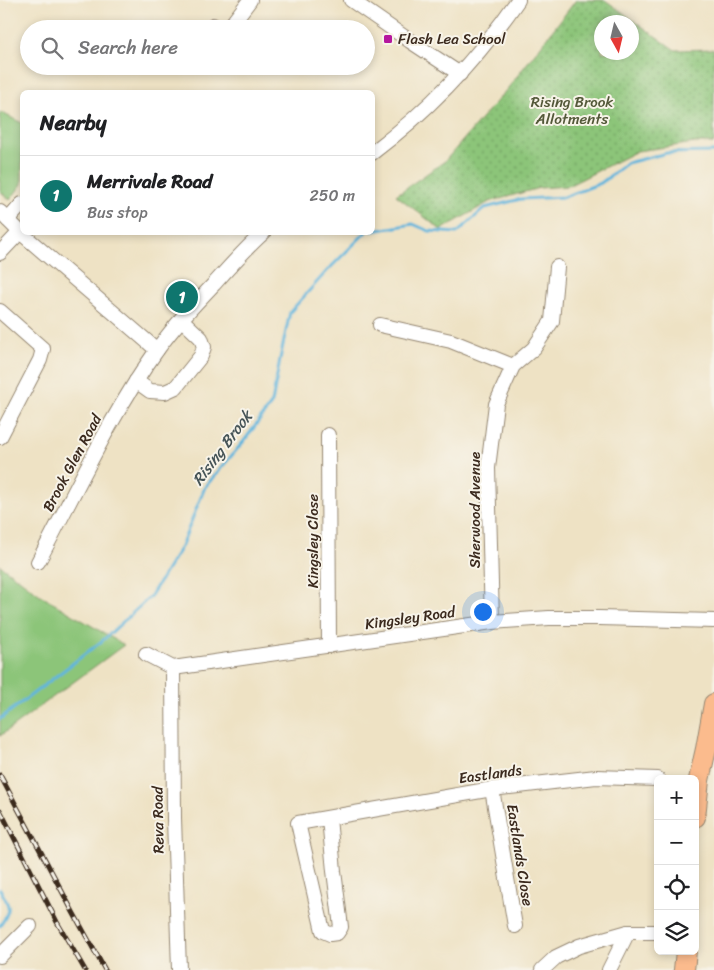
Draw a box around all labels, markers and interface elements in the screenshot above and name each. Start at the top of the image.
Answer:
north arrow [594,15,639,60]
search box [20,20,375,75]
place label: Flash Lea School [398,26,506,52]
text: Search here [78,31,178,64]
marker: Flash Lea School [382,33,394,45]
icon: search [38,34,66,62]
park label: Rising Brook Allotments [531,89,613,132]
text: Nearby [40,104,106,142]
text: Merrivale Road [87,165,212,198]
text: 1 [53,181,59,210]
text: 250 m [309,181,355,210]
text: Bus stop [87,198,148,227]
pin: 1 [166,278,198,316]
water label: Rising Brook [184,402,262,492]
street label: Brook Glen Road [35,408,109,517]
street label: Sherwood Avenue [462,452,488,568]
street label: Kingsley Close [300,494,326,588]
street label: Kingsley Road [363,599,458,637]
your location [470,599,496,625]
street label: Eastlands [457,757,524,791]
map controls [654,775,699,955]
button: + [654,775,699,820]
street label: Reva Road [144,785,172,854]
street label: Eastlands Close [499,802,541,908]
button: − [654,820,699,865]
button: locate [654,865,699,910]
button: layers [654,910,699,955]

